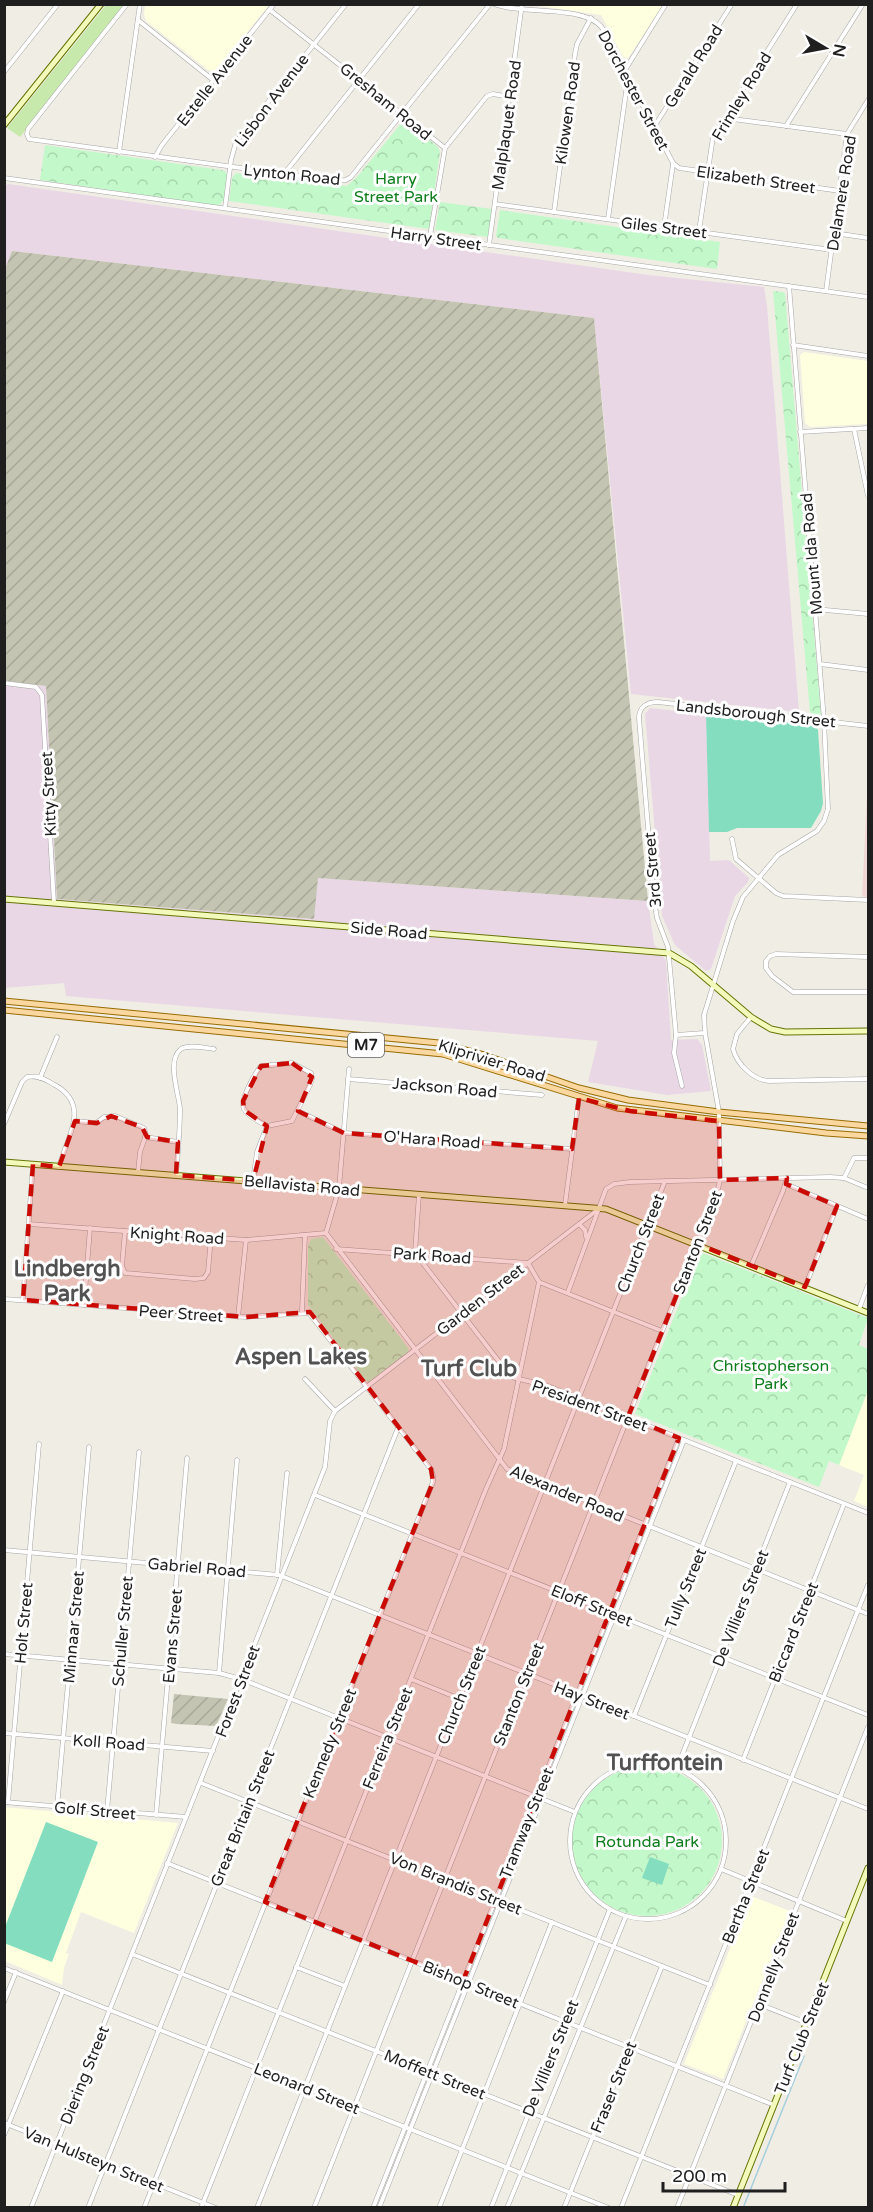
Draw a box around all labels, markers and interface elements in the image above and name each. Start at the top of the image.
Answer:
north arrow [795,18,855,78]
street label: Gerald Road [660,21,727,112]
street label: Dorchester Street [593,27,673,154]
street label: Estelle Avenue [173,31,257,131]
text: N [828,42,850,58]
street label: Frimley Road [708,48,776,145]
street label: Lisbon Avenue [230,50,313,151]
street label: Gresham Road [335,59,435,145]
street label: Malplaquet Road [488,59,526,191]
street label: Kilowen Road [551,60,585,166]
street label: Delamere Road [823,134,861,252]
street label: Lynton Road [243,160,341,190]
street label: Elizabeth Street [695,162,817,198]
park label: Harry Street Park [354,169,438,207]
street label: Giles Street [620,213,708,243]
street label: Harry Street [389,223,483,255]
street label: Mount Ida Road [797,492,827,616]
street label: Landsborough Street [675,696,837,732]
street label: Kitty Street [37,751,61,837]
street label: 3rd Street [640,831,666,909]
street label: Side Road [350,918,428,944]
road number: M7 [348,1033,384,1057]
street label: Kliprivier Road [436,1035,548,1087]
street label: Jackson Road [392,1073,498,1103]
street label: O'Hara Road [383,1127,481,1153]
street label: Bellavista Road [243,1171,361,1201]
street label: Stanton Street [669,1188,727,1297]
street label: Church Street [613,1191,669,1296]
street label: Knight Road [129,1223,225,1249]
street label: Park Road [392,1243,472,1269]
district label: Lindbergh Park [13,1256,121,1307]
street label: Garden Street [433,1259,528,1340]
street label: Peer Street [138,1301,224,1327]
district label: Aspen Lakes [235,1344,368,1370]
district label: Turf Club [420,1356,517,1382]
park label: Christopherson Park [713,1356,829,1394]
street label: President Street [529,1376,650,1436]
street label: Alexander Road [507,1461,627,1527]
street label: Tully Street [661,1545,711,1632]
street label: De Villiers Street [708,1547,774,1670]
street label: Gabriel Road [147,1554,247,1582]
street label: Minnaar Street [59,1570,89,1684]
street label: Schuller Street [108,1575,138,1687]
street label: Biccard Street [765,1579,823,1686]
street label: Eloff Street [548,1581,635,1631]
street label: Holt Street [10,1582,38,1665]
street label: Evans Street [159,1588,187,1684]
street label: Stanton Street [489,1640,549,1749]
street label: Forest Street [211,1642,265,1740]
street label: Church Street [433,1643,491,1748]
street label: Hay Street [551,1677,632,1725]
street label: Ferreira Street [358,1684,417,1792]
street label: Kennedy Street [299,1685,361,1801]
street label: Koll Road [72,1730,146,1756]
street label: Great Britain Street [206,1747,280,1890]
district label: Turffontein [606,1750,723,1776]
street label: Tramway Street [495,1765,558,1882]
street label: Golf Street [53,1797,137,1825]
park label: Rotunda Park [595,1832,699,1852]
street label: Bertha Street [718,1846,774,1947]
street label: Von Brandis Street [386,1848,525,1920]
street label: Donnelly Street [744,1909,804,2025]
street label: Bishop Street [420,1957,522,2013]
street label: Turf Club Street [770,1979,834,2098]
street label: De Villiers Street [518,1997,584,2120]
street label: Diering Street [56,2023,114,2128]
street label: Fraser Street [586,2039,641,2136]
street label: Moffett Street [381,2045,488,2104]
street label: Leonard Street [251,2059,363,2119]
street label: Van Hulsteyn Street [21,2123,167,2197]
scale bar [663,2155,784,2193]
text: 200 m [672,2165,727,2187]

